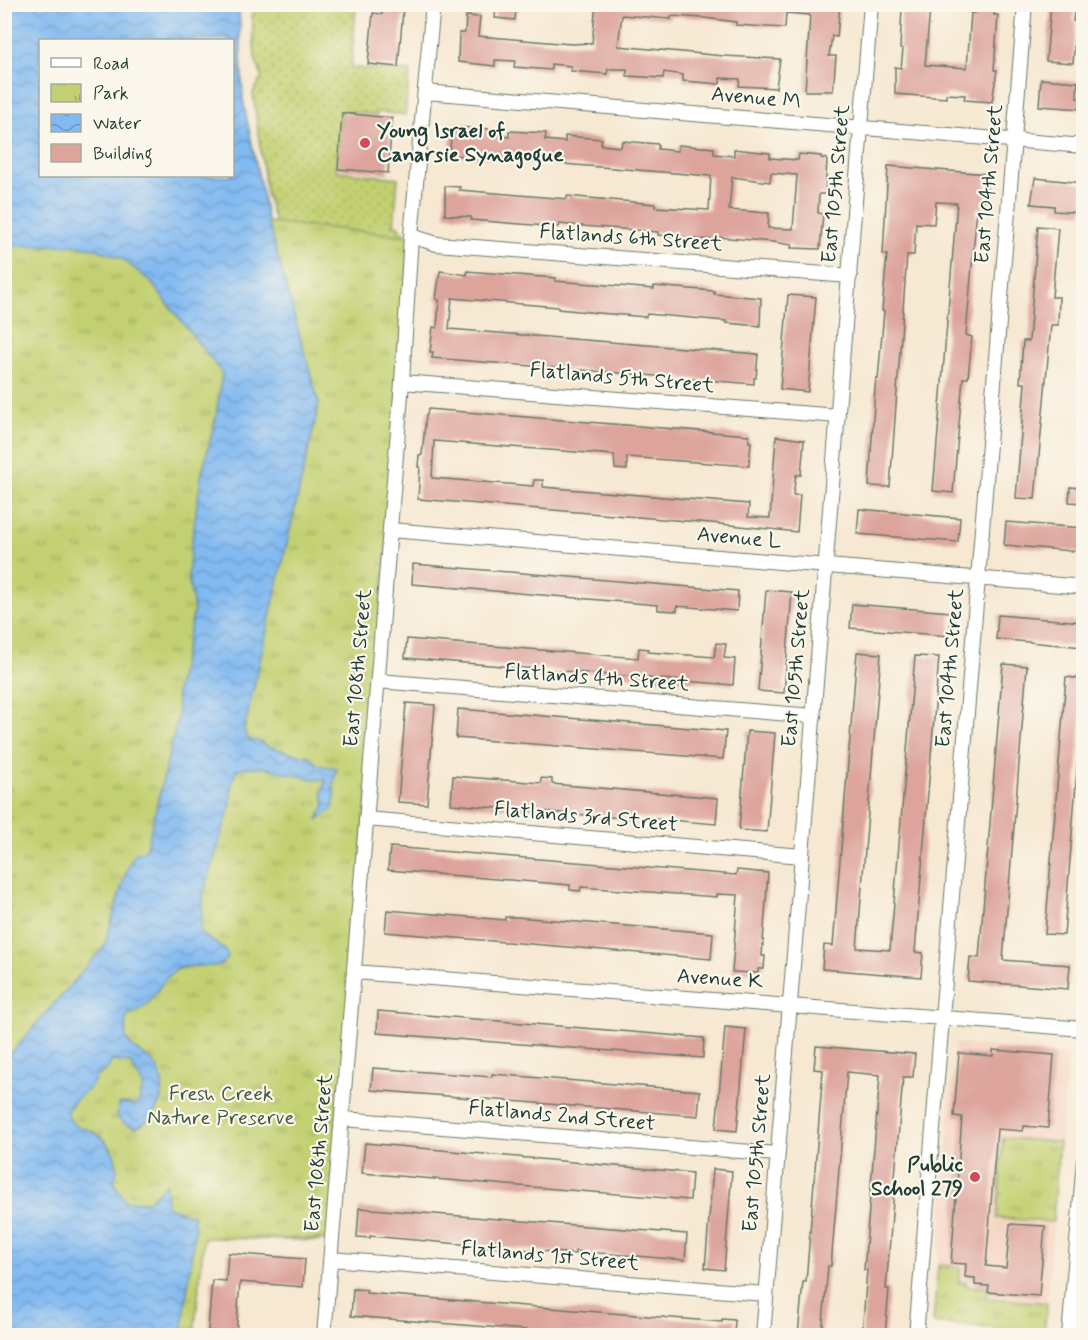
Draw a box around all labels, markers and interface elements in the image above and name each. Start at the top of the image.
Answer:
legend [39,39,234,177]
text: Road [93,52,129,76]
street label: Avenue M [710,80,802,116]
text: Park [93,82,129,106]
street label: East 104th Street [968,102,1010,265]
street label: East 105th Street [815,103,857,265]
text: Water [93,112,142,136]
place label: Young Israel of Canarsie Synagogue [377,117,564,171]
marker: Young Israel of Canarsie Synagogue [358,136,372,150]
text: Building [93,142,153,168]
street label: Flatlands 6th Street [539,218,724,258]
street label: Flatlands 5th Street [528,356,716,400]
street label: Avenue L [696,520,782,556]
street label: East 104th Street [929,586,971,749]
street label: East 108th Street [337,587,379,748]
street label: East 105th Street [775,587,817,749]
street label: Flatlands 4th Street [504,658,691,698]
street label: Flatlands 3rd Street [493,795,679,839]
street label: Avenue K [676,962,764,996]
street label: East 108th Street [298,1072,340,1233]
street label: East 105th Street [736,1072,778,1234]
park label: Fresh Creek Nature Preserve [147,1080,295,1132]
street label: Flatlands 2nd Street [467,1094,657,1138]
place label: Public School 279 [871,1151,963,1203]
marker: Public School 279 [968,1170,982,1184]
street label: Flatlands 1st Street [460,1234,641,1278]

